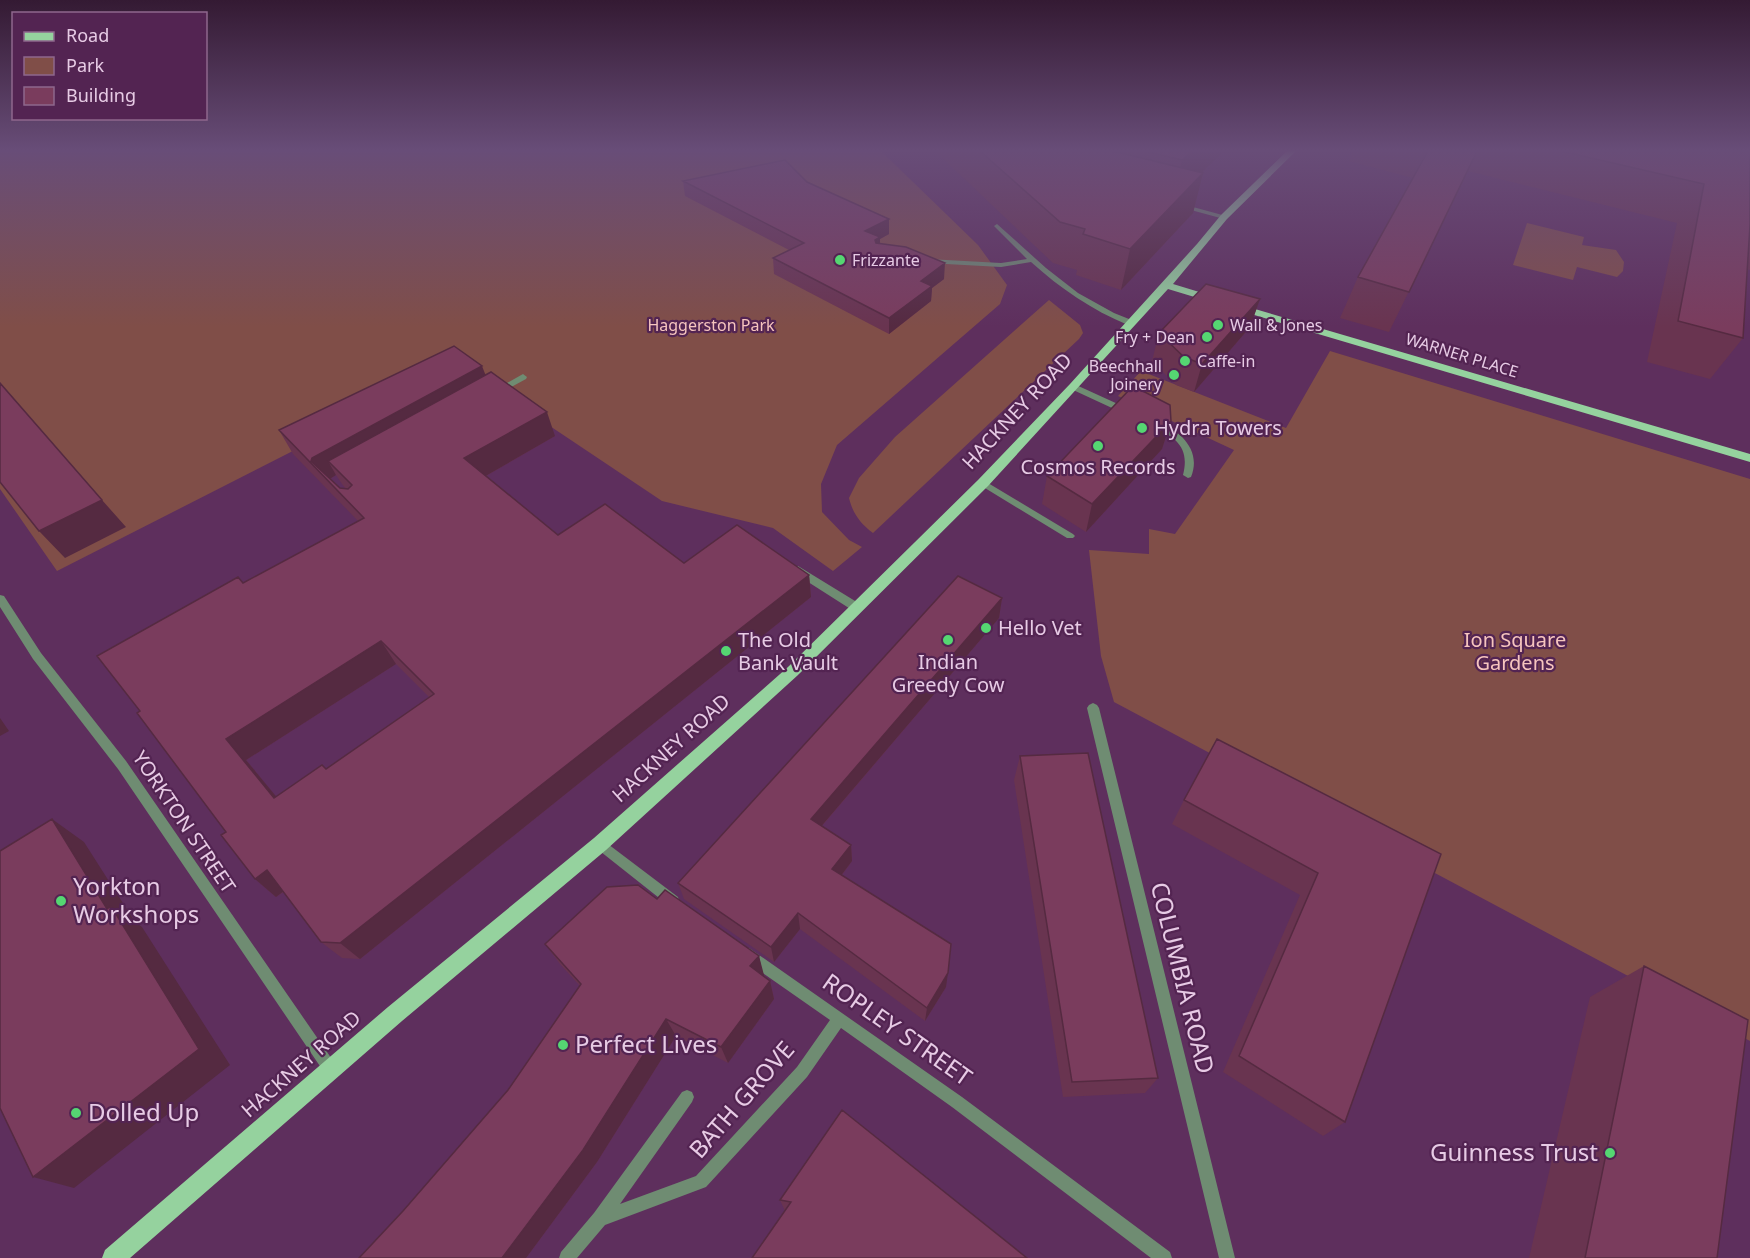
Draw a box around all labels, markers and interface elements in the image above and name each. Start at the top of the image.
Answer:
legend [12,12,207,120]
text: Road [66,23,109,47]
text: Park [66,53,104,77]
text: Building [66,83,136,107]
place label: Frizzante [852,249,920,271]
marker: Frizzante [833,253,847,267]
park label: Haggerston Park [647,314,775,336]
place label: Wall & Jones [1230,314,1322,336]
marker: Wall & Jones [1211,318,1225,332]
place label: Fry + Dean [1115,326,1195,348]
street label: WARNER PLACE [1403,327,1521,383]
marker: Fry + Dean [1200,330,1214,344]
street label: HACKNEY ROAD [956,347,1078,475]
place label: Caffe-in [1197,350,1255,372]
marker: Caffe-in [1178,354,1192,368]
place label: Beechhall Joinery [1089,355,1163,395]
marker: Beechhall Joinery [1167,368,1181,382]
place label: Hydra Towers [1154,414,1282,441]
marker: Hydra Towers [1135,421,1149,435]
marker: Cosmos Records [1091,439,1105,453]
place label: Cosmos Records [1020,453,1176,480]
place label: Hello Vet [998,614,1082,641]
marker: Hello Vet [979,621,993,635]
place label: The Old Bank Vault [738,626,838,676]
park label: Ion Square Gardens [1464,626,1566,676]
marker: Indian Greedy Cow [941,633,955,647]
marker: The Old Bank Vault [719,644,733,658]
place label: Indian Greedy Cow [892,648,1005,698]
street label: HACKNEY ROAD [606,687,735,808]
street label: YORKTON STREET [127,745,242,898]
place label: Yorkton Workshops [73,869,199,930]
street label: COLUMBIA ROAD [1144,878,1223,1077]
marker: Yorkton Workshops [54,894,68,908]
street label: ROPLEY STREET [817,965,980,1093]
street label: HACKNEY ROAD [235,1004,366,1123]
place label: Perfect Lives [575,1027,717,1060]
street label: BATH GROVE [681,1033,801,1165]
marker: Perfect Lives [556,1038,570,1052]
place label: Dolled Up [88,1095,199,1128]
marker: Dolled Up [69,1106,83,1120]
place label: Guinness Trust [1430,1135,1598,1168]
marker: Guinness Trust [1603,1146,1617,1160]

